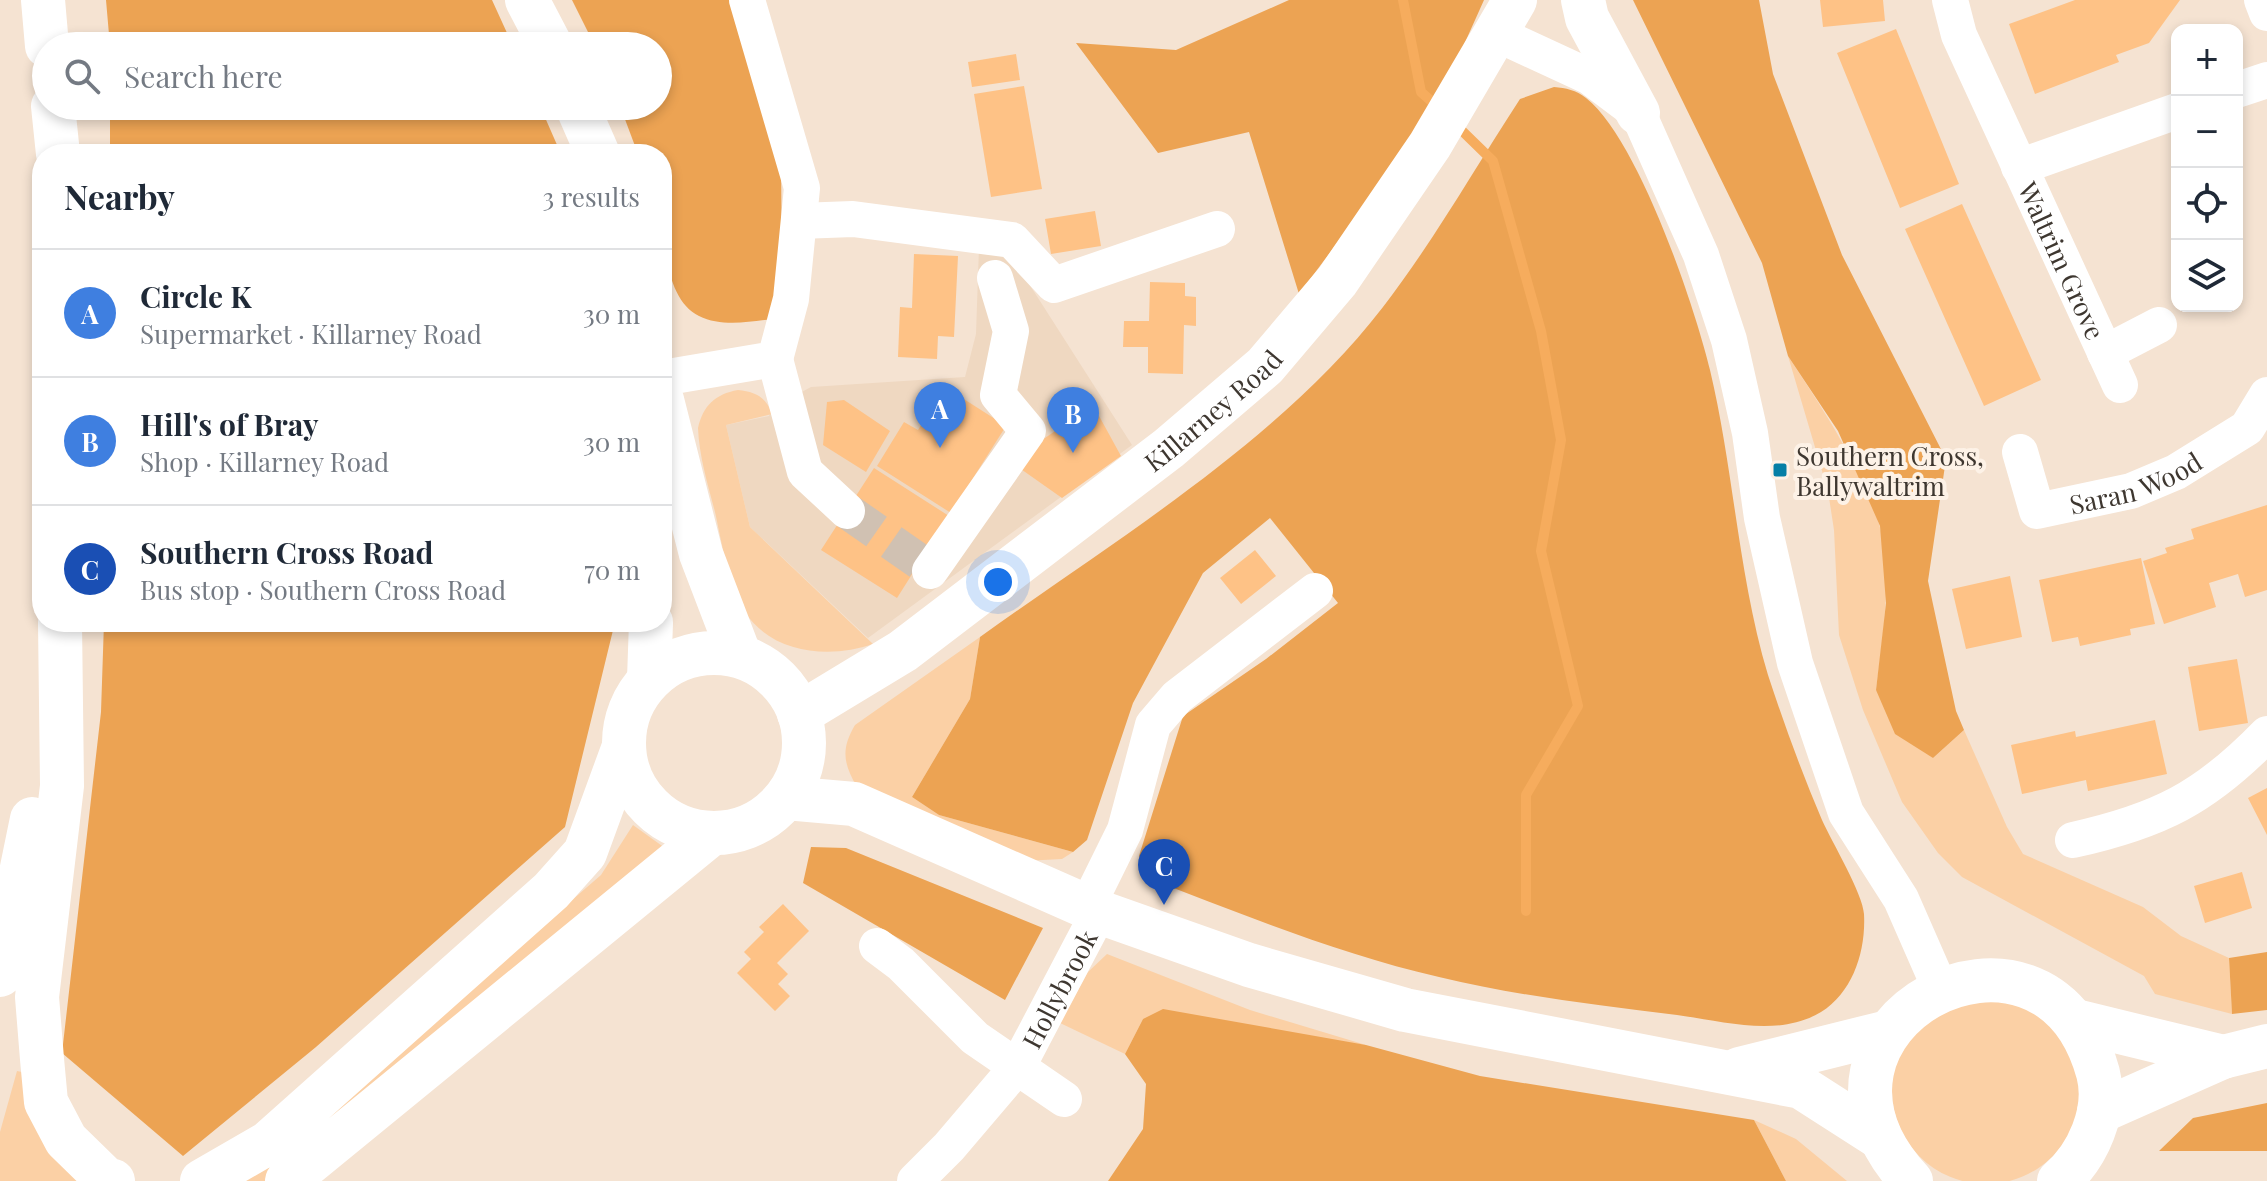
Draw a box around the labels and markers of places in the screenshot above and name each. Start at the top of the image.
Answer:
pin: A [914,382,966,448]
pin: B [1047,387,1099,453]
place label: Southern Cross, Ballywaltrim [1796,438,1984,503]
marker: Southern Cross, Ballywaltrim [1771,461,1789,479]
pin: C [1138,839,1190,905]

